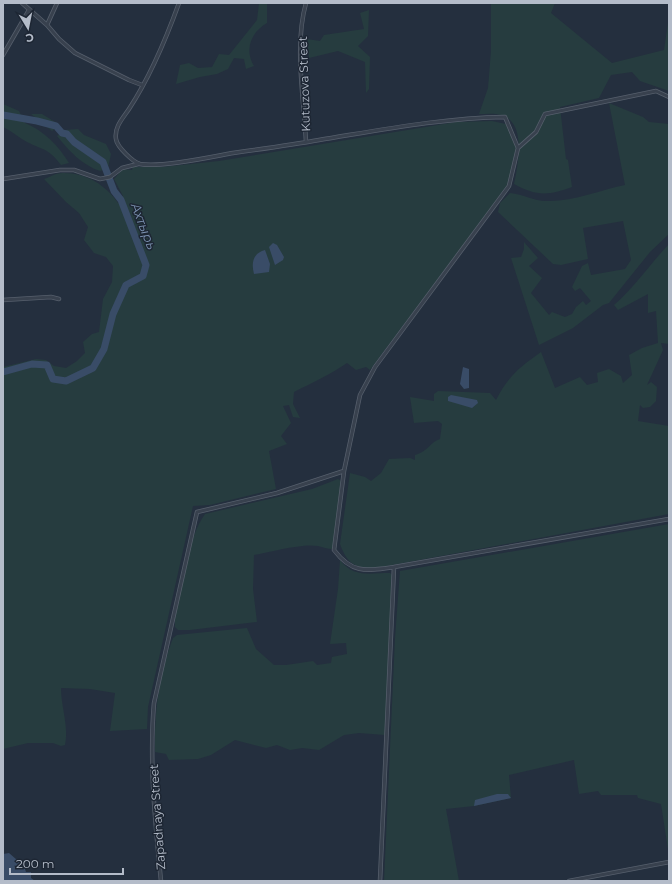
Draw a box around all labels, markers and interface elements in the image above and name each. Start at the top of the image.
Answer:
north arrow [8,8,48,48]
text: С [25,30,35,45]
street label: Kutuzova Street [295,36,313,132]
water label: Ахтырь [127,200,160,252]
street label: Zapadnaya Street [146,764,168,870]
scale bar [10,850,123,876]
text: 200 m [16,856,55,871]

